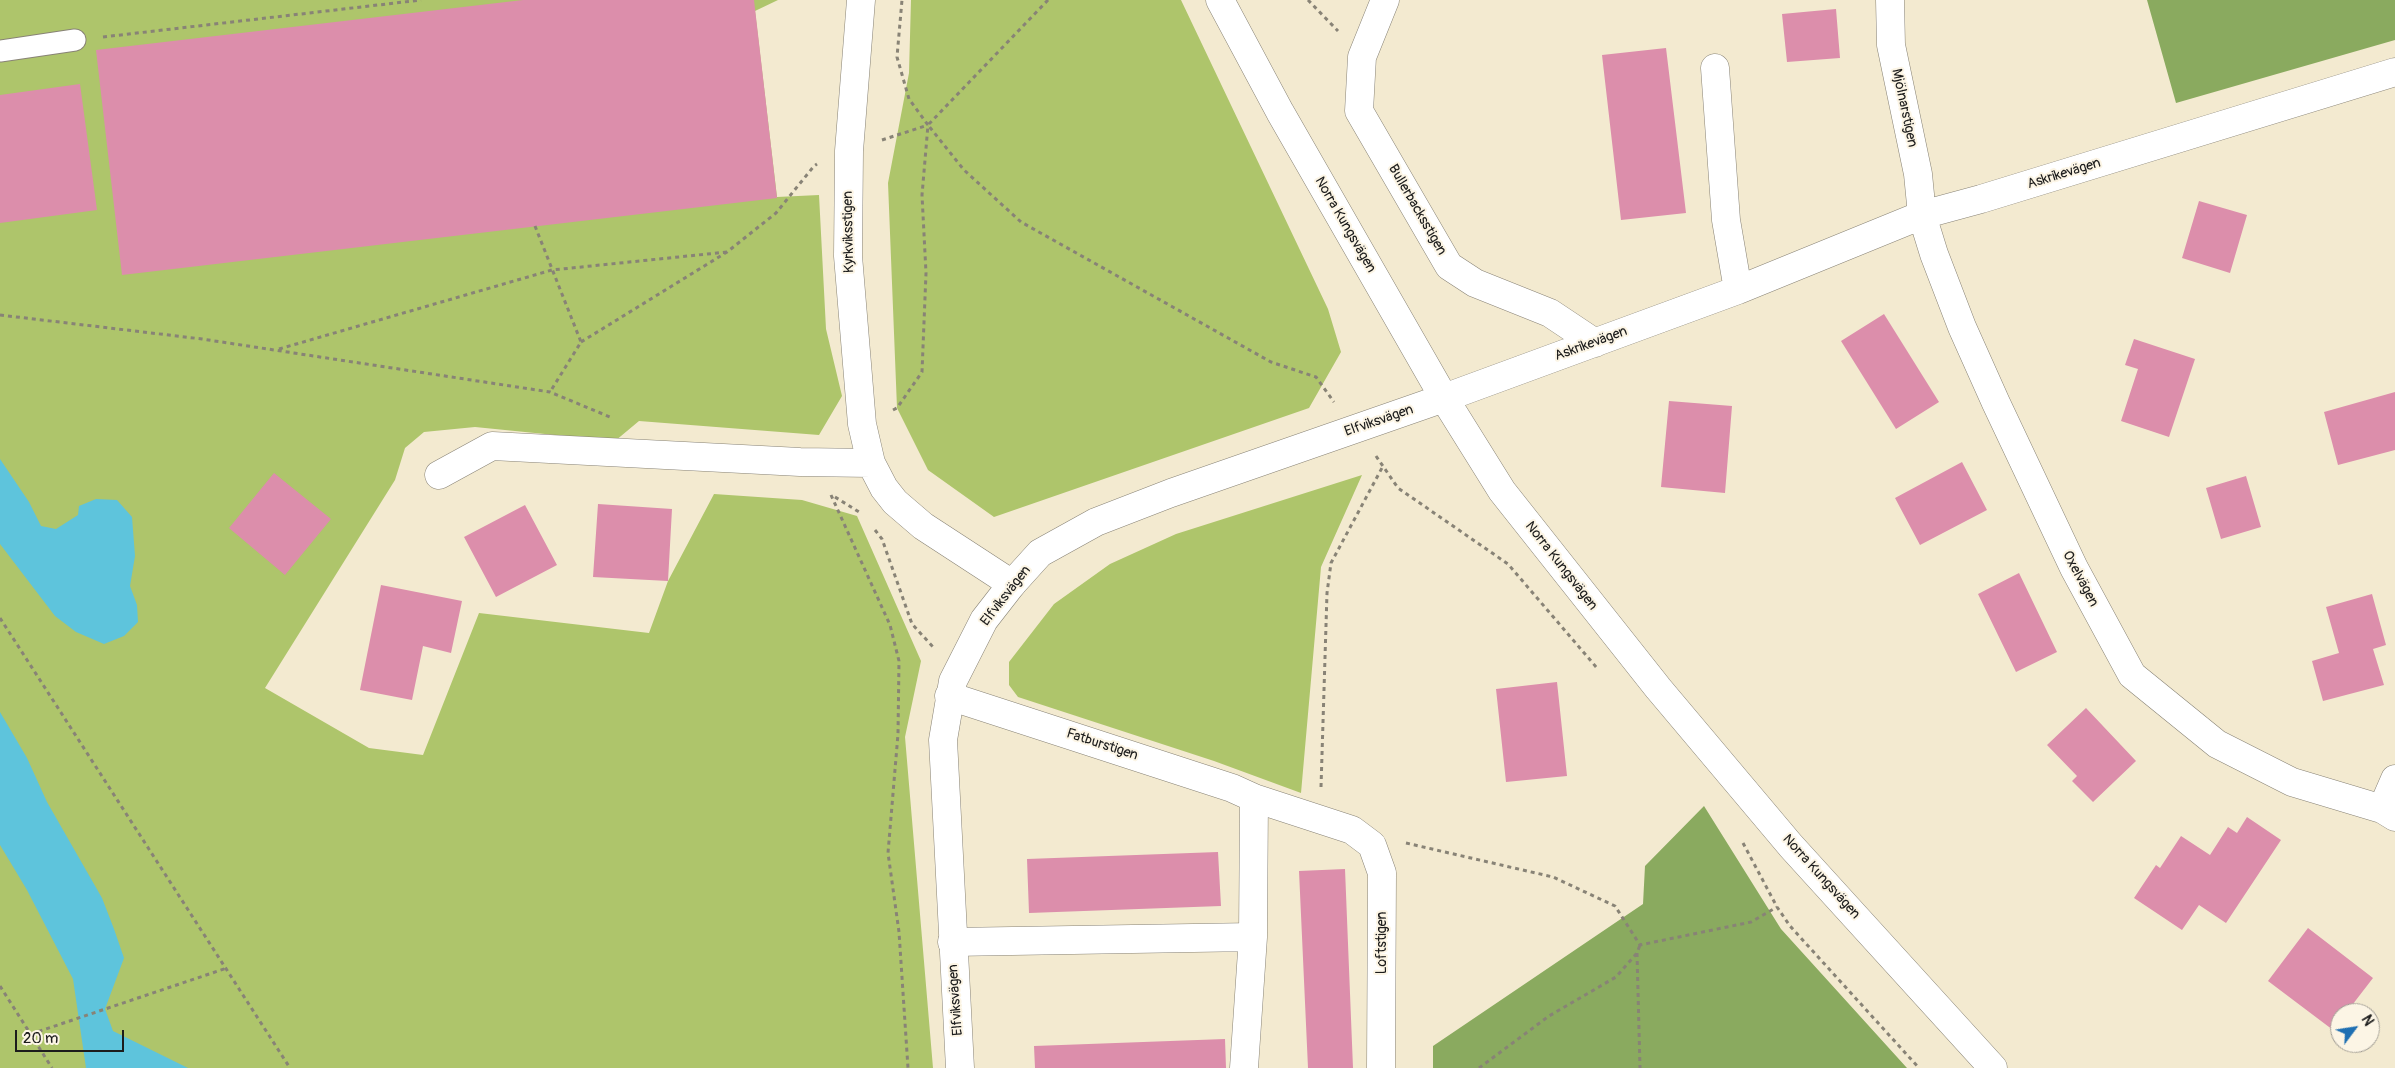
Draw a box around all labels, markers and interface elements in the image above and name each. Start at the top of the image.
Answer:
street label: Mjölnarstigen [1887,67,1921,149]
street label: Askrikevägen [2025,155,2103,193]
street label: Bullerbacksstigen [1384,162,1450,258]
street label: Norra Kungsvägen [1311,174,1379,276]
street label: Kyrkviksstigen [840,191,858,273]
street label: Askrikevägen [1552,323,1630,365]
street label: Elfviksvägen [1342,401,1416,441]
street label: Norra Kungsvägen [1521,518,1601,614]
street label: Oxelvägen [2058,548,2102,610]
street label: Elfviksvägen [977,563,1035,629]
street label: Fatburstigen [1064,726,1140,764]
street label: Norra Kungsvägen [1779,831,1863,923]
street label: Loftstigen [1374,912,1390,974]
street label: Elfviksvägen [945,964,967,1036]
north arrow [2330,1003,2380,1053]
text: N [2358,1012,2377,1029]
scale bar [18,1020,126,1052]
text: 20 m [23,1029,58,1048]

